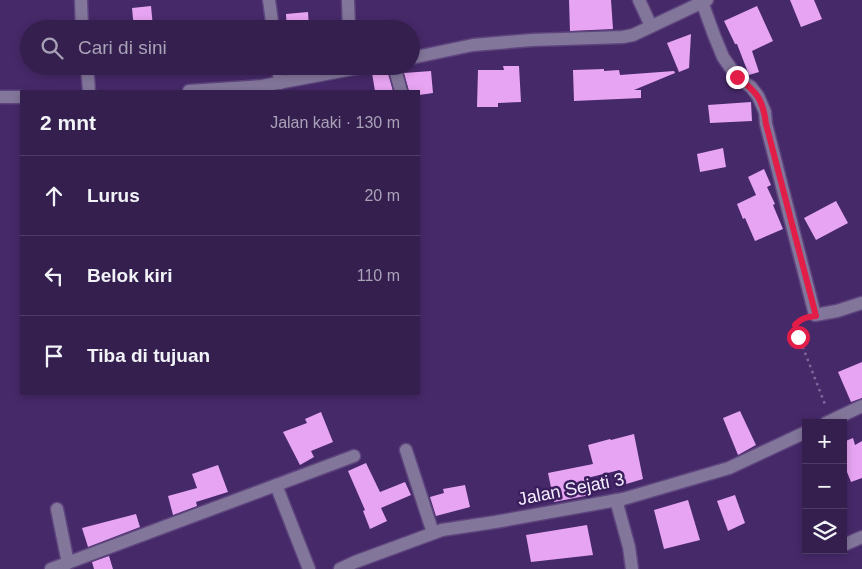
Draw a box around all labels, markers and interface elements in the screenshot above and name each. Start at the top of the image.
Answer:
search box [20,20,420,75]
icon: search [38,34,66,62]
text: Cari di sini [78,37,167,58]
route end [726,66,749,89]
text: 2 mnt [40,111,96,134]
text: Jalan kaki · 130 m [270,114,400,131]
icon: ahead [40,182,68,210]
text: Lurus [87,185,140,206]
text: 20 m [364,187,400,204]
icon: left [40,262,68,290]
text: Belok kiri [87,265,173,286]
text: 110 m [357,267,400,284]
route start [787,326,810,349]
icon: arrive [40,342,68,370]
text: Tiba di tujuan [87,345,210,366]
map controls [802,419,847,554]
button: + [802,419,847,464]
button: − [802,464,847,509]
street label: Jalan Sejati 3 [516,469,626,509]
button: layers [802,509,847,554]

